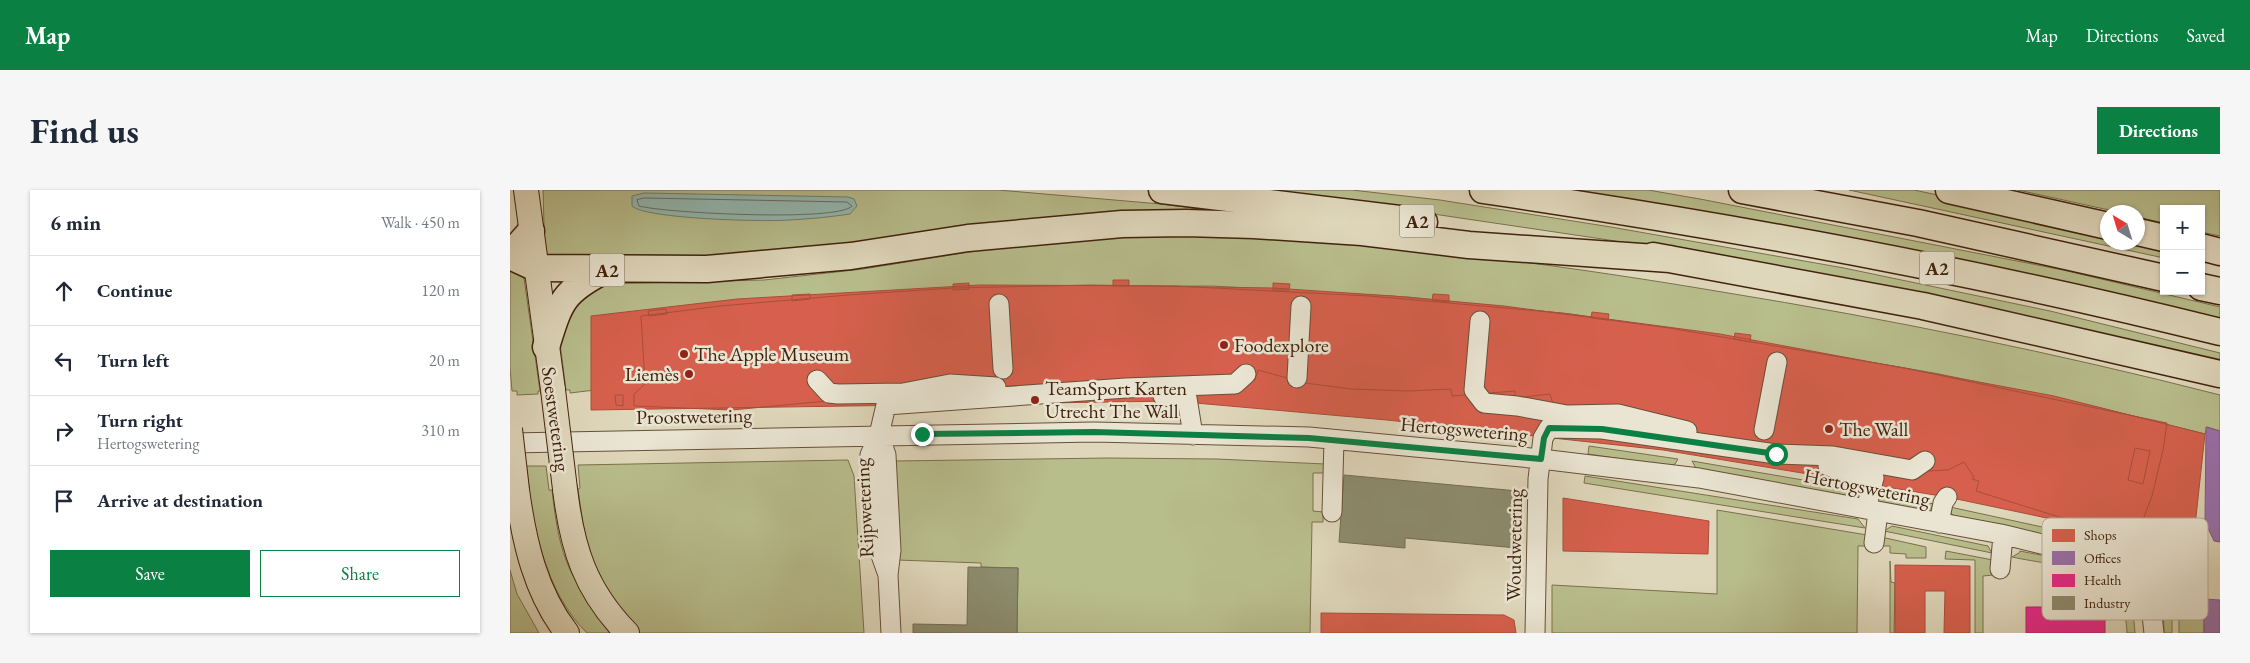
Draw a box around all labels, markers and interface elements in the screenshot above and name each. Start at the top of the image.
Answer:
text: Map [25,20,70,51]
text: Map [2026,24,2058,47]
text: Directions [2086,24,2158,47]
text: Saved [2186,24,2225,47]
button: Directions [2097,107,2220,154]
text: Find us [30,108,139,153]
road number: A2 [1400,205,1434,238]
north arrow [2100,205,2145,250]
map controls [2160,205,2205,295]
button: + [2160,205,2205,250]
text: 6 min [50,209,101,236]
text: Walk · 450 m [381,212,460,233]
button: − [2160,250,2205,295]
road number: A2 [1920,252,1954,284]
road number: A2 [590,254,624,286]
icon: ahead [50,277,78,305]
text: Continue [97,278,172,303]
text: 120 m [421,280,460,301]
place label: Foodexplore [1234,332,1329,358]
marker: Foodexplore [1218,339,1230,351]
place label: The Apple Museum [694,341,850,367]
icon: left [50,347,78,375]
text: Turn left [97,348,169,373]
marker: The Apple Museum [678,348,690,360]
text: 20 m [429,350,460,371]
place label: Liemès [625,361,679,387]
street label: Soestwetering [536,365,576,473]
marker: Liemès [683,368,695,380]
place label: TeamSport Karten Utrecht The Wall [1045,375,1188,424]
marker: TeamSport Karten Utrecht The Wall [1029,394,1041,406]
street label: Proostwetering [636,402,753,430]
text: Turn right [97,408,183,433]
street label: Hertogswetering [1399,410,1529,448]
place label: The Wall [1839,416,1909,442]
icon: right [50,417,78,445]
text: 310 m [421,420,460,441]
route end [911,423,934,446]
marker: The Wall [1823,423,1835,435]
text: Hertogswetering [97,433,199,454]
route start [1765,443,1788,466]
street label: Rijpwetering [848,457,880,558]
street label: Hertogswetering [1802,462,1933,512]
icon: arrive [50,487,78,515]
text: Arrive at destination [97,488,263,513]
street label: Woudwetering [1500,488,1528,602]
legend [2042,518,2208,620]
text: Shops [2084,526,2117,544]
text: Offices [2084,549,2121,567]
button: Save [50,550,250,597]
button: Share [260,550,460,597]
text: Health [2084,571,2121,589]
text: Industry [2084,594,2131,612]

